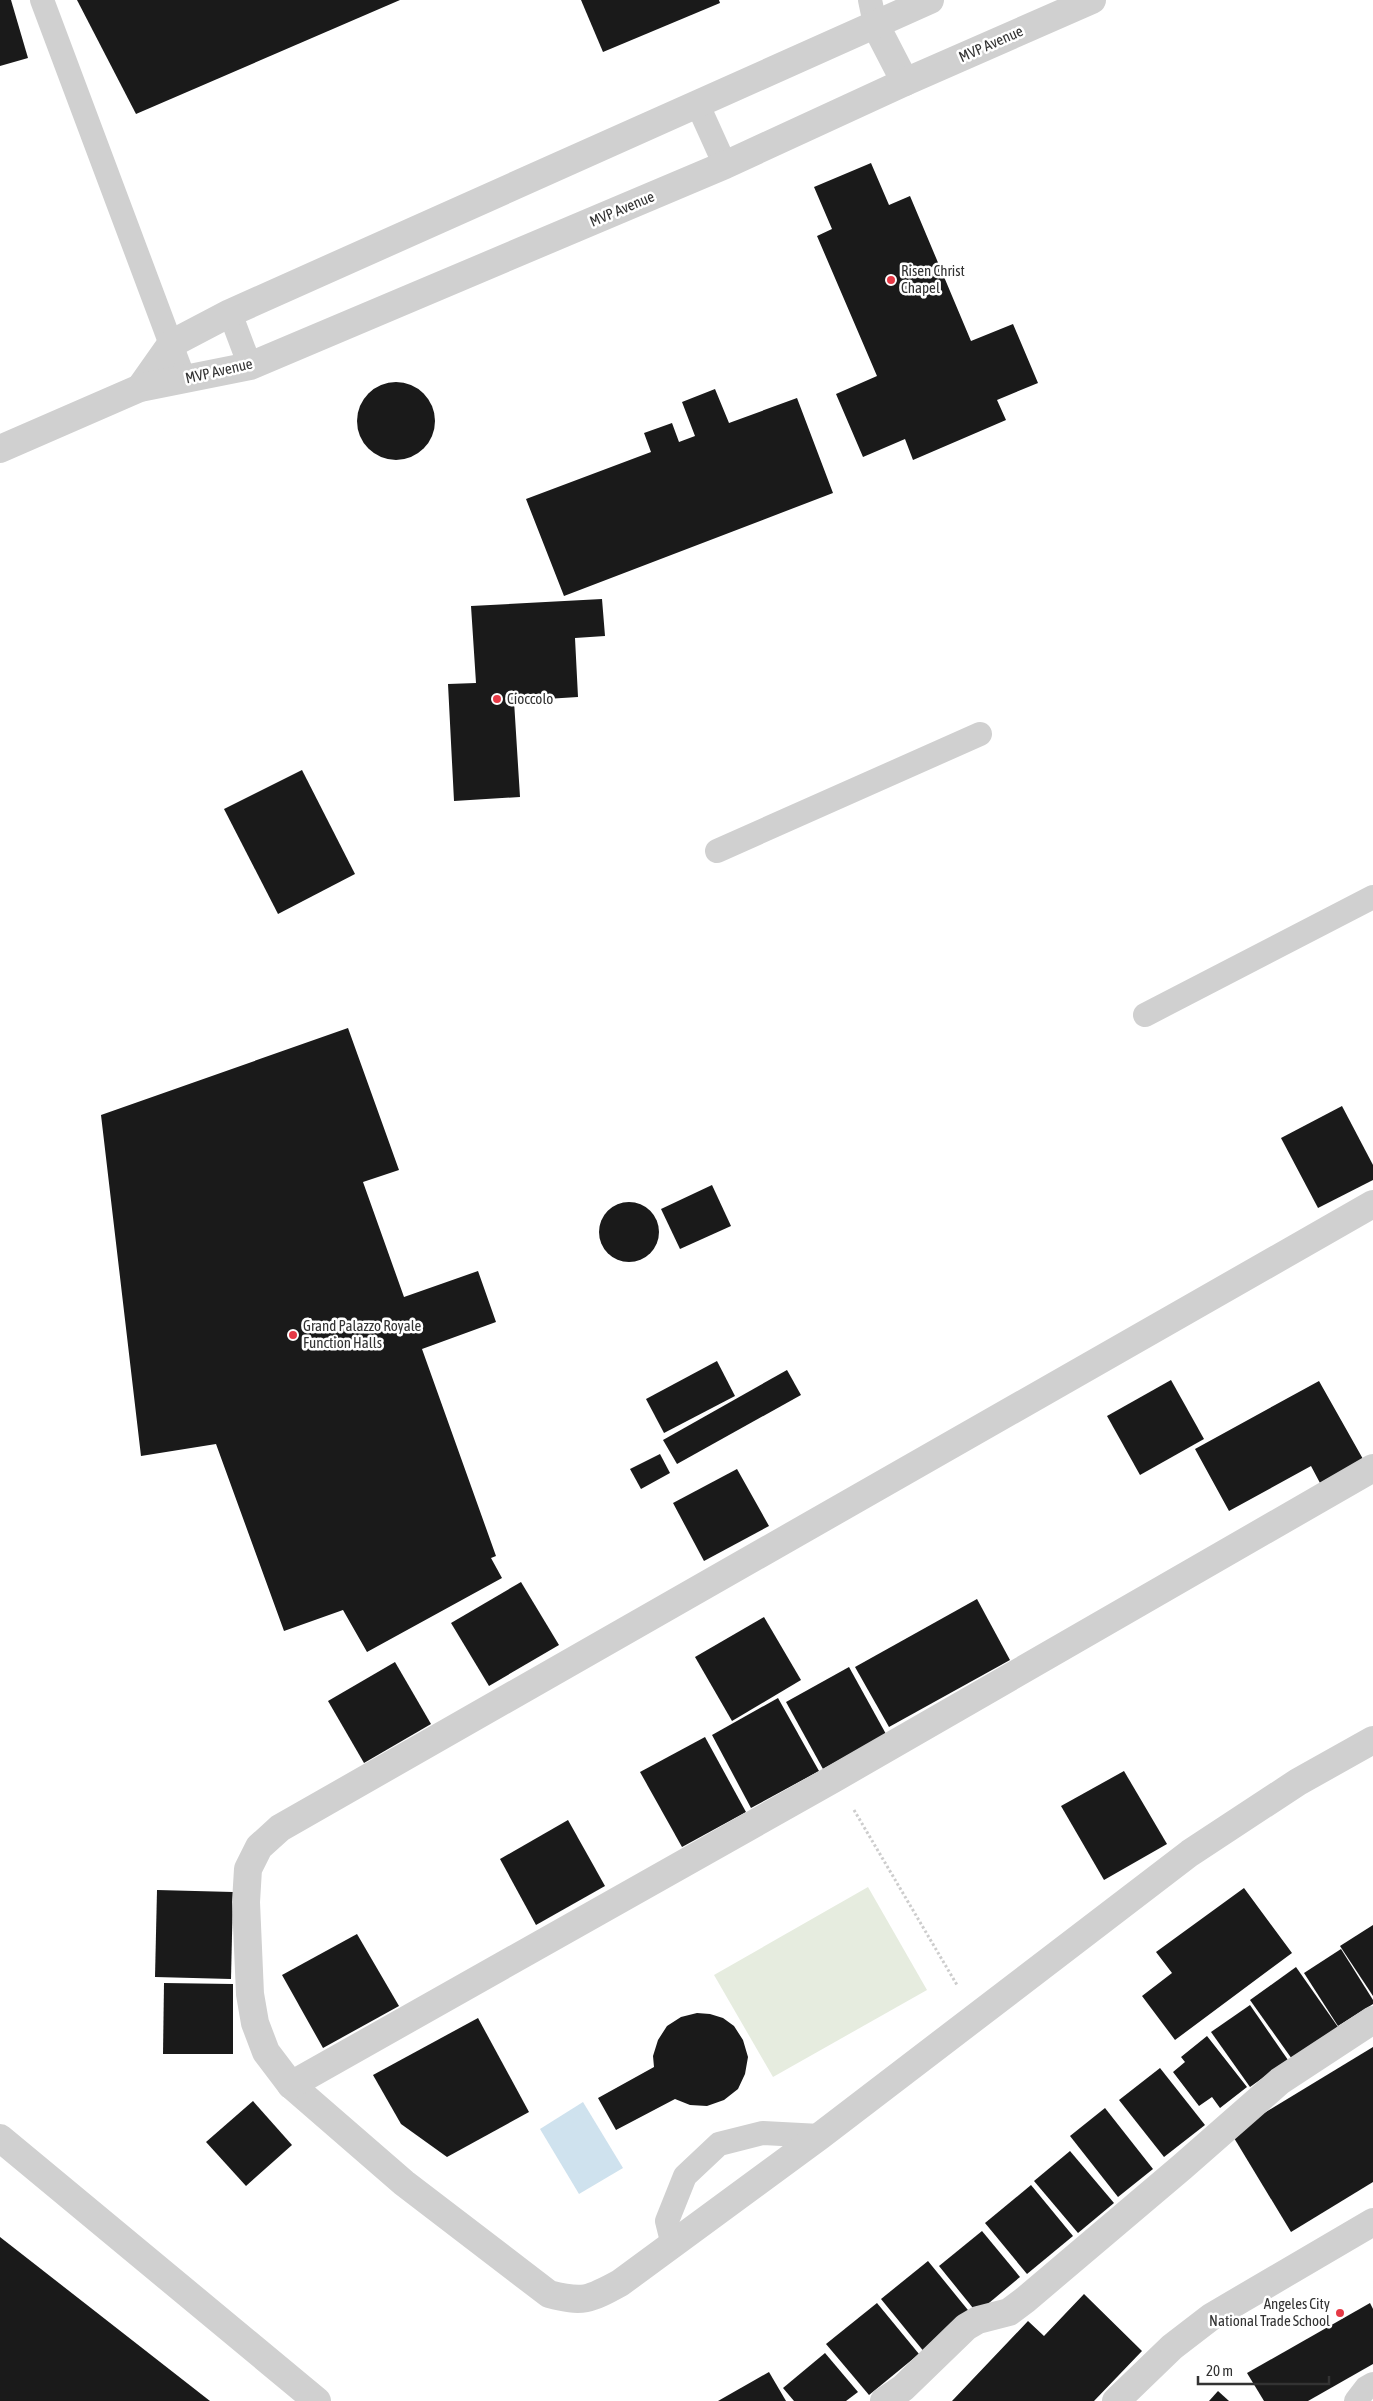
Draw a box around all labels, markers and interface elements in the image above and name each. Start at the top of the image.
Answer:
street label: MVP Avenue [956,22,1026,65]
street label: MVP Avenue [587,187,657,230]
place label: Risen Christ Chapel [901,262,965,296]
marker: Risen Christ Chapel [885,274,897,286]
street label: MVP Avenue [184,355,254,386]
place label: Cioccolo [507,690,553,707]
marker: Cioccolo [491,693,503,705]
place label: Grand Palazzo Royale Function Halls [303,1317,421,1351]
marker: Grand Palazzo Royale Function Halls [287,1329,299,1341]
place label: Angeles City National Trade School [1209,2295,1330,2329]
marker: Angeles City National Trade School [1334,2307,1346,2319]
scale bar [1198,2354,1329,2386]
text: 20 m [1206,2362,1233,2379]

